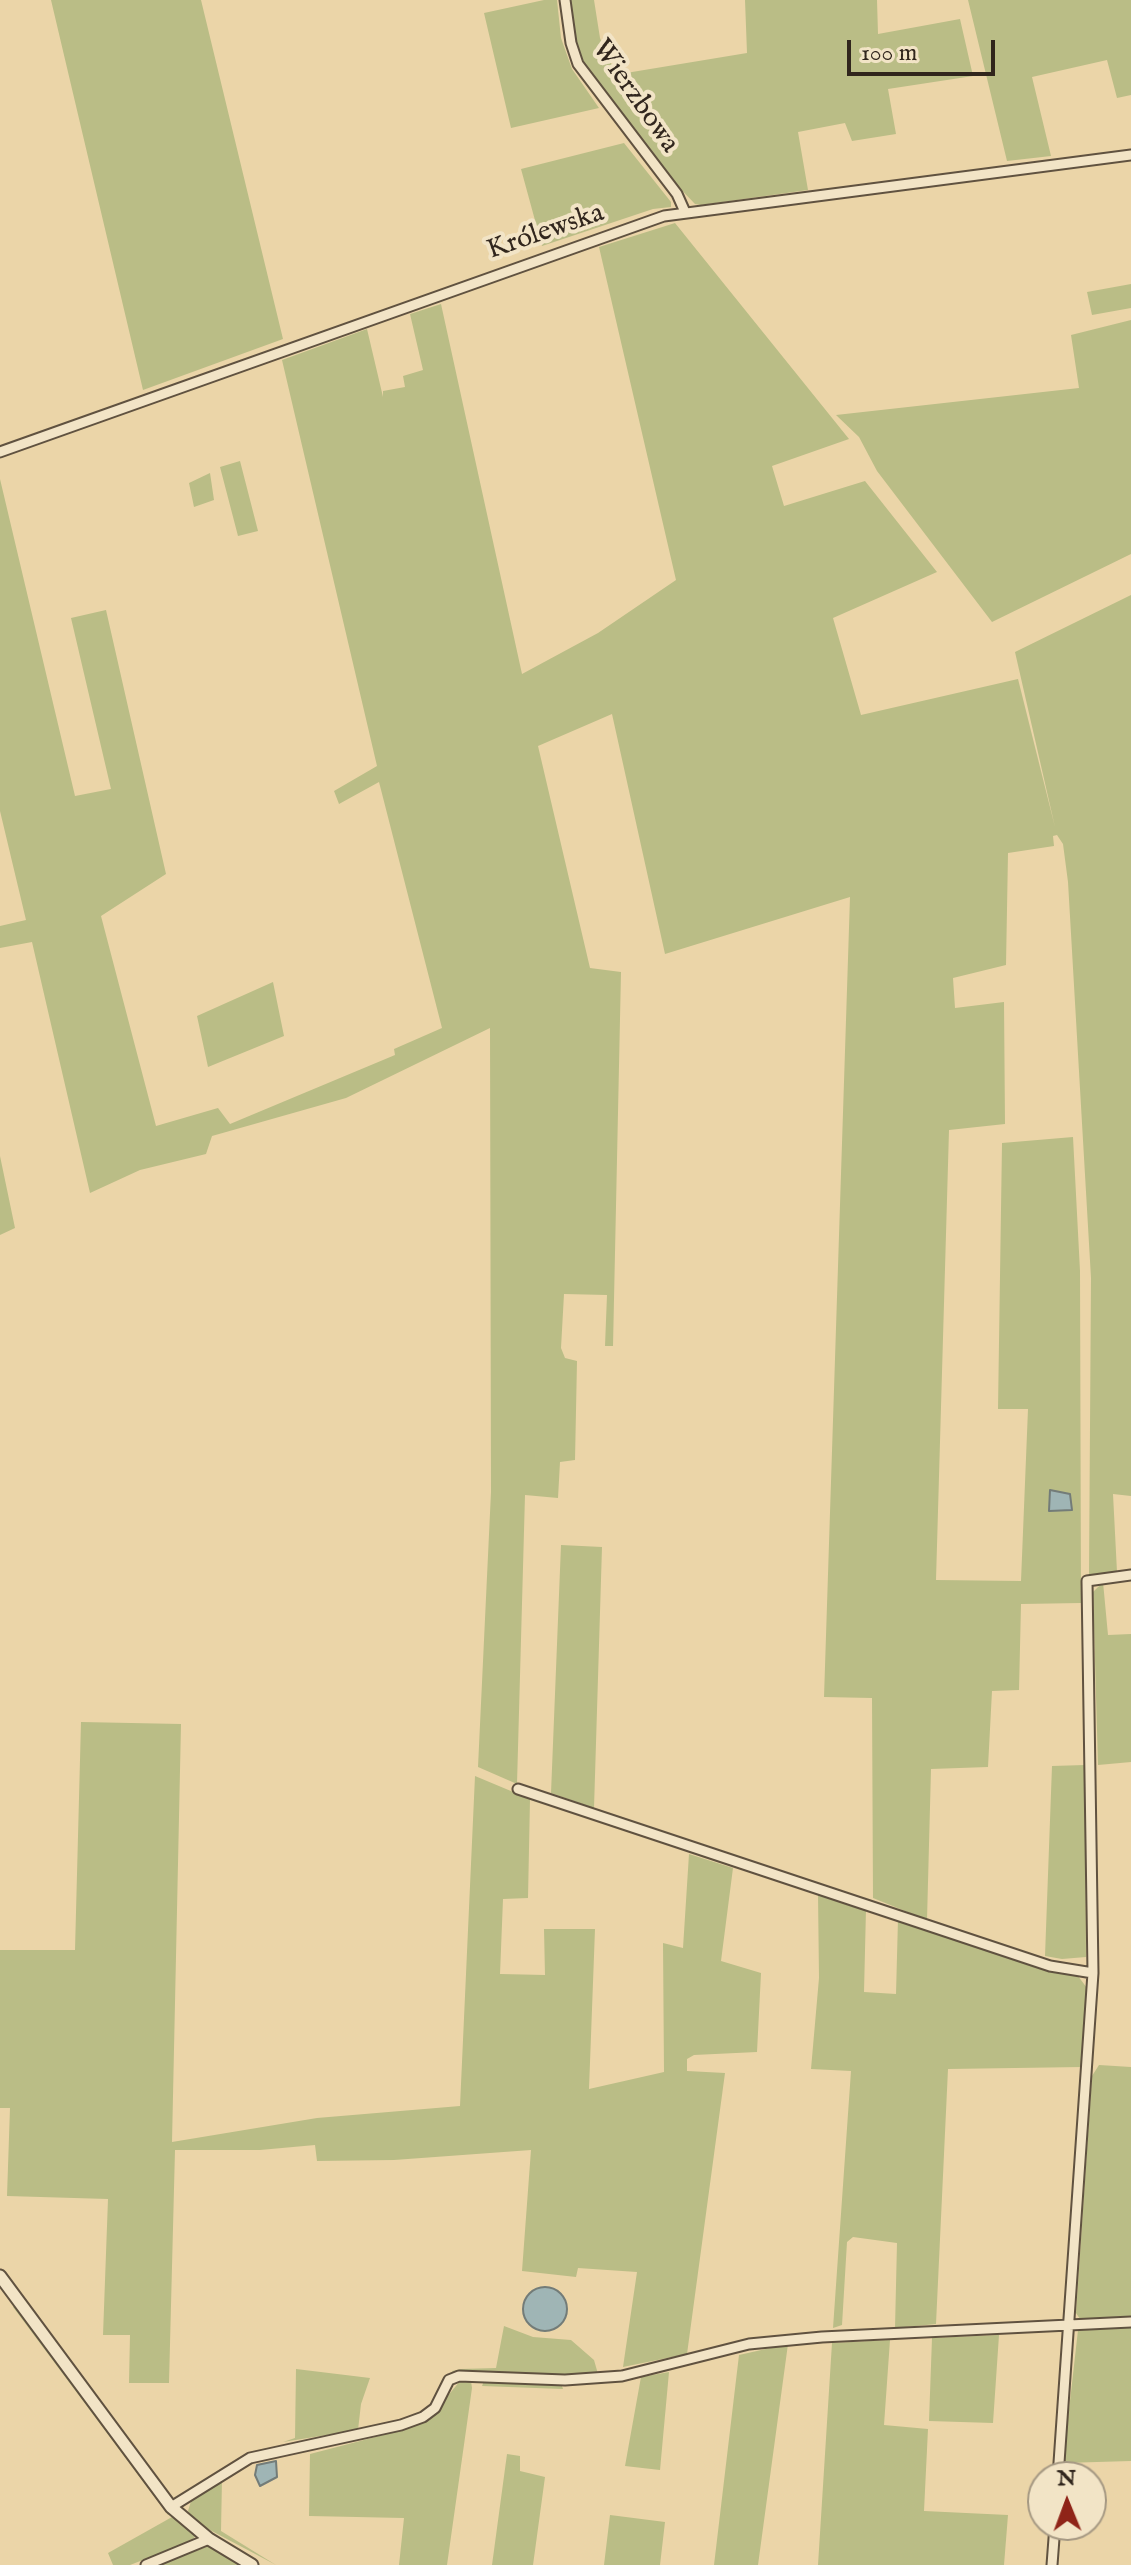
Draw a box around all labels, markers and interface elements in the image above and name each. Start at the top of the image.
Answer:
scale bar [851,24,999,74]
street label: Wierzbowa [583,34,685,160]
text: 100 m [861,38,917,69]
street label: Królewska [483,197,609,269]
north arrow [1027,2461,1107,2541]
text: N [1057,2465,1076,2493]

